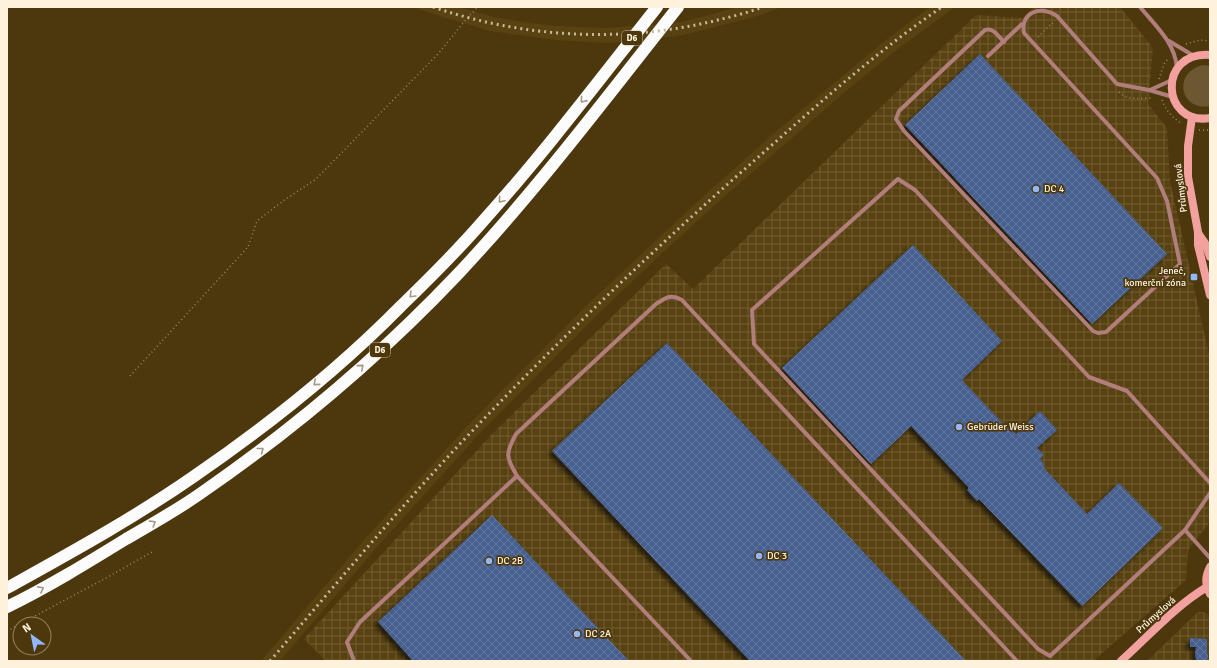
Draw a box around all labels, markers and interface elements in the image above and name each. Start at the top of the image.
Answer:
road number: D6 [622,31,642,45]
one-way arrow [581,95,588,102]
street label: Průmyslová [1172,163,1190,213]
place label: DC 4 [1044,183,1065,195]
marker: DC 4 [1031,184,1041,194]
one-way arrow [499,196,506,203]
place label: Jeneč, komerční zóna [1124,265,1186,289]
marker: Jeneč, komerční zóna [1189,272,1199,282]
one-way arrow [410,290,417,298]
road number: D6 [370,343,390,357]
one-way arrow [356,364,364,372]
one-way arrow [314,378,321,385]
place label: Gebrüder Weiss [967,421,1034,433]
marker: Gebrüder Weiss [954,422,964,432]
one-way arrow [256,447,263,454]
one-way arrow [149,520,156,527]
place label: DC 3 [767,550,787,562]
marker: DC 3 [754,551,764,561]
place label: DC 2B [497,555,523,567]
marker: DC 2B [484,556,494,566]
one-way arrow [37,586,45,593]
street label: Průmyslová [1134,594,1178,636]
north arrow [12,616,52,656]
text: N [20,620,34,636]
place label: DC 2A [585,628,611,640]
marker: DC 2A [572,629,582,639]

